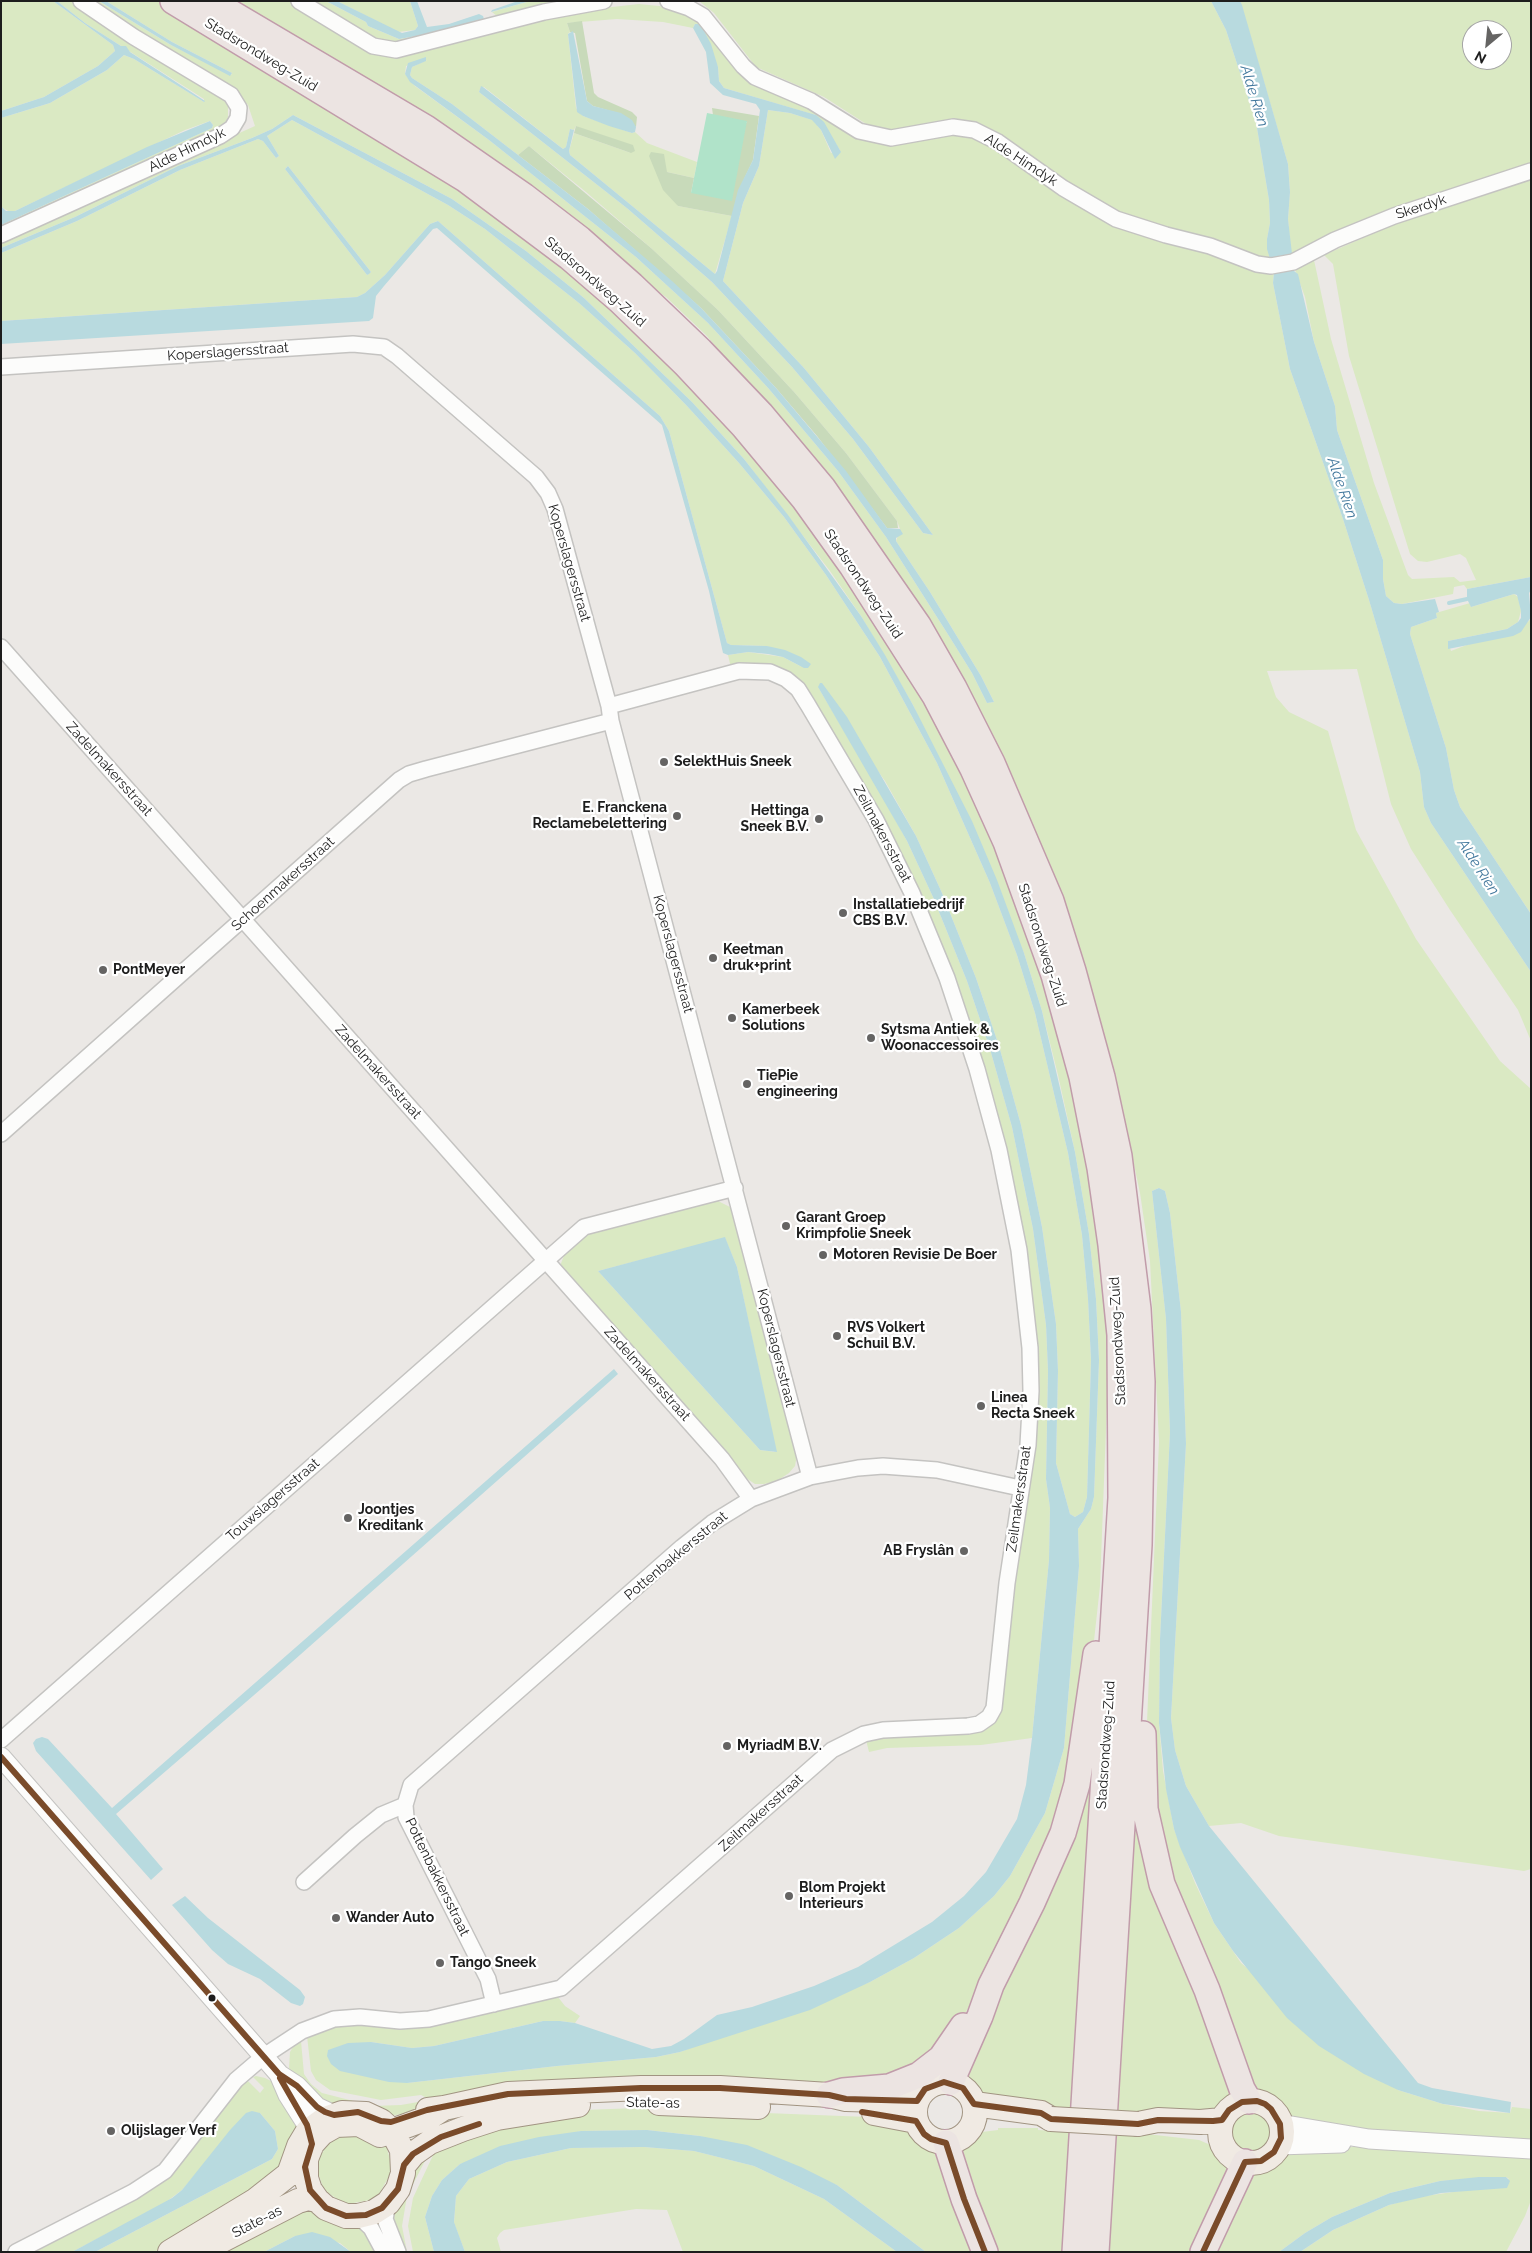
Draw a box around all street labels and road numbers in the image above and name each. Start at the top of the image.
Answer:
street label: Stadsrondweg-Zuid [202,15,320,95]
street label: Alde Himdyk [146,124,228,176]
street label: Alde Himdyk [981,130,1061,190]
street label: Skerdyk [1394,191,1448,223]
street label: Stadsrondweg-Zuid [541,233,649,331]
street label: Koperslagersstraat [167,339,289,365]
street label: Koperslagersstraat [544,502,594,624]
street label: Stadsrondweg-Zuid [820,526,906,642]
street label: Zadelmakersstraat [62,718,156,820]
street label: Zeilmakersstraat [849,783,915,885]
street label: Schoenmakersstraat [228,833,338,935]
street label: Stadsrondweg-Zuid [1014,881,1070,1009]
street label: Koperslagersstraat [649,893,697,1015]
street label: Zadelmakersstraat [331,1021,425,1123]
street label: Stadsrondweg-Zuid [1106,1276,1130,1406]
street label: Koperslagersstraat [753,1287,799,1409]
street label: Zadelmakersstraat [600,1323,694,1425]
street label: Zeilmakersstraat [1003,1445,1035,1553]
street label: Touwslagersstraat [223,1455,323,1545]
street label: Pottenbakkersstraat [621,1508,731,1604]
street label: Stadsrondweg-Zuid [1093,1680,1119,1810]
street label: Zeilmakersstraat [716,1771,806,1855]
street label: Pottenbakkersstraat [401,1815,473,1939]
street label: State-as [626,2094,680,2112]
street label: State-as [229,2202,285,2242]

